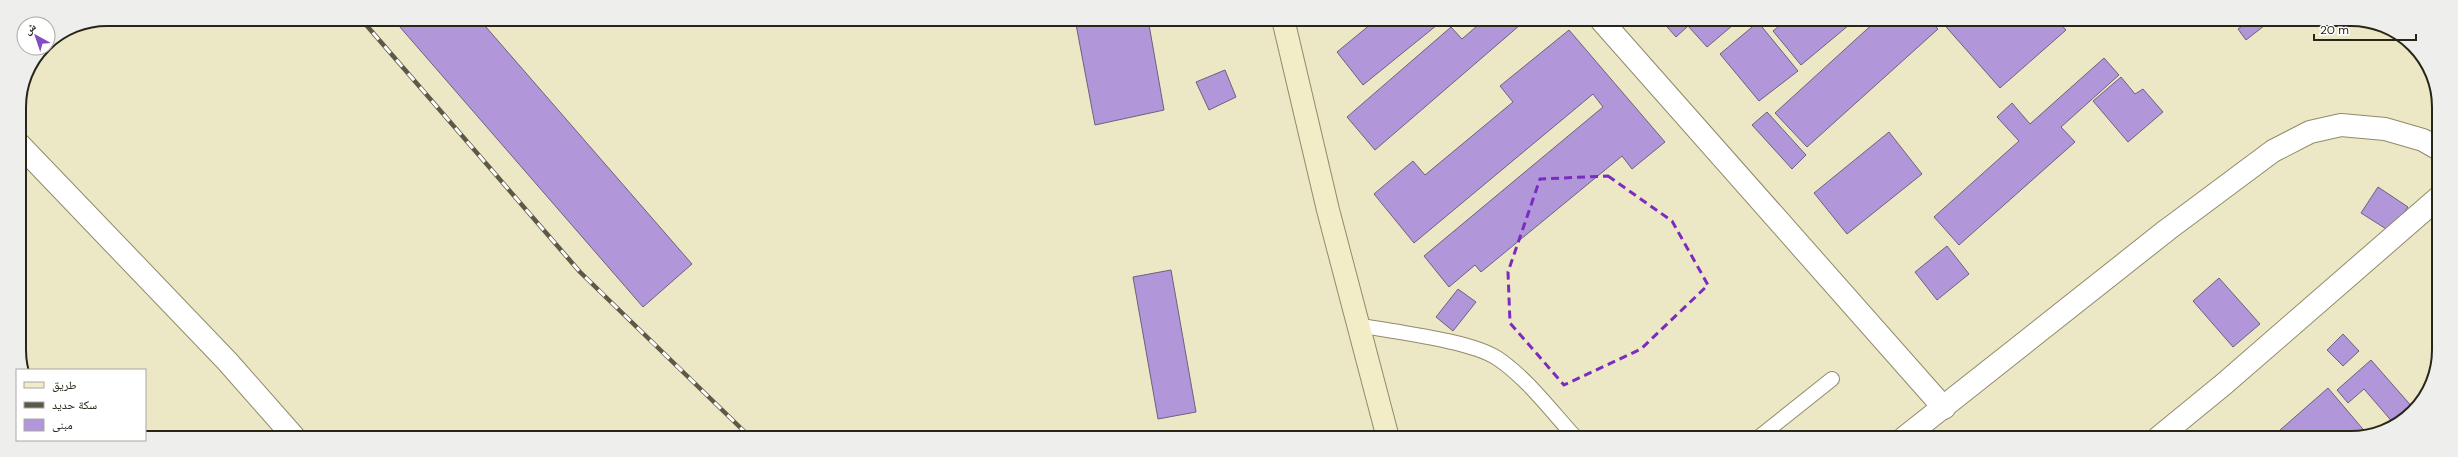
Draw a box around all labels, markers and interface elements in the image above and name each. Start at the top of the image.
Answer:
north arrow [16,16,56,56]
scale bar [2314,16,2416,42]
text: ش [21,19,39,38]
text: 20 m [2320,22,2349,38]
legend [16,369,146,441]
text: طريق [52,377,77,393]
text: سكة حديد [52,397,97,413]
text: مبنى [52,417,73,433]

